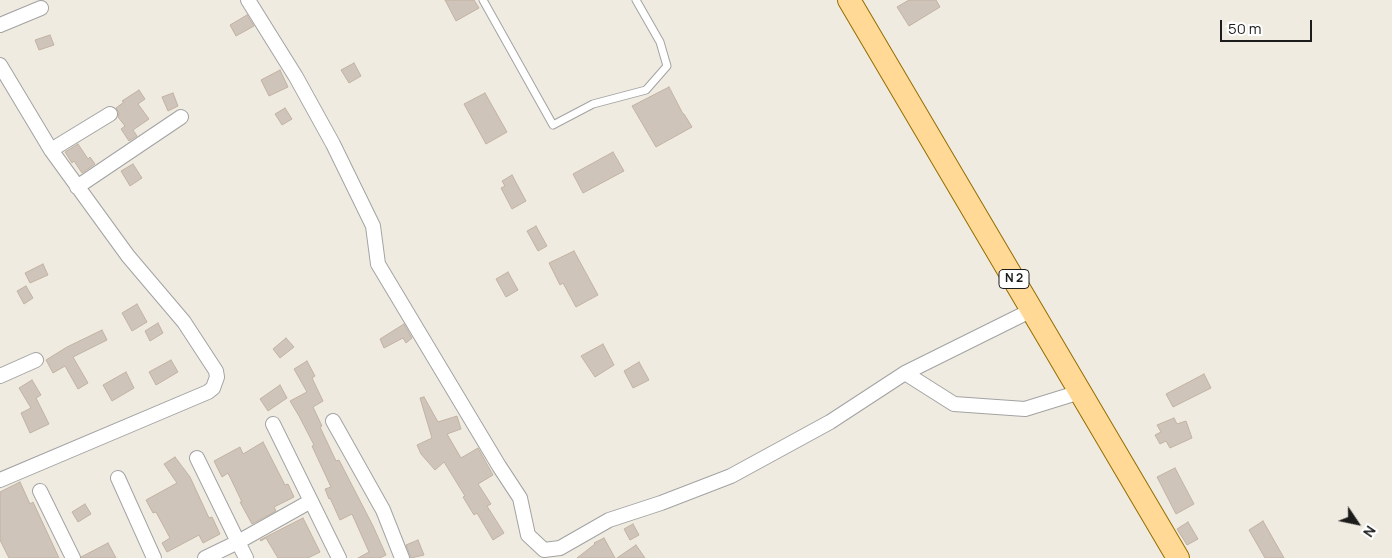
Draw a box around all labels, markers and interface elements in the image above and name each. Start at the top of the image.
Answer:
scale bar [1222,10,1314,42]
text: 50 m [1228,18,1262,39]
road number: N 2 [999,270,1029,288]
north arrow [1332,498,1382,548]
text: N [1359,522,1381,541]

